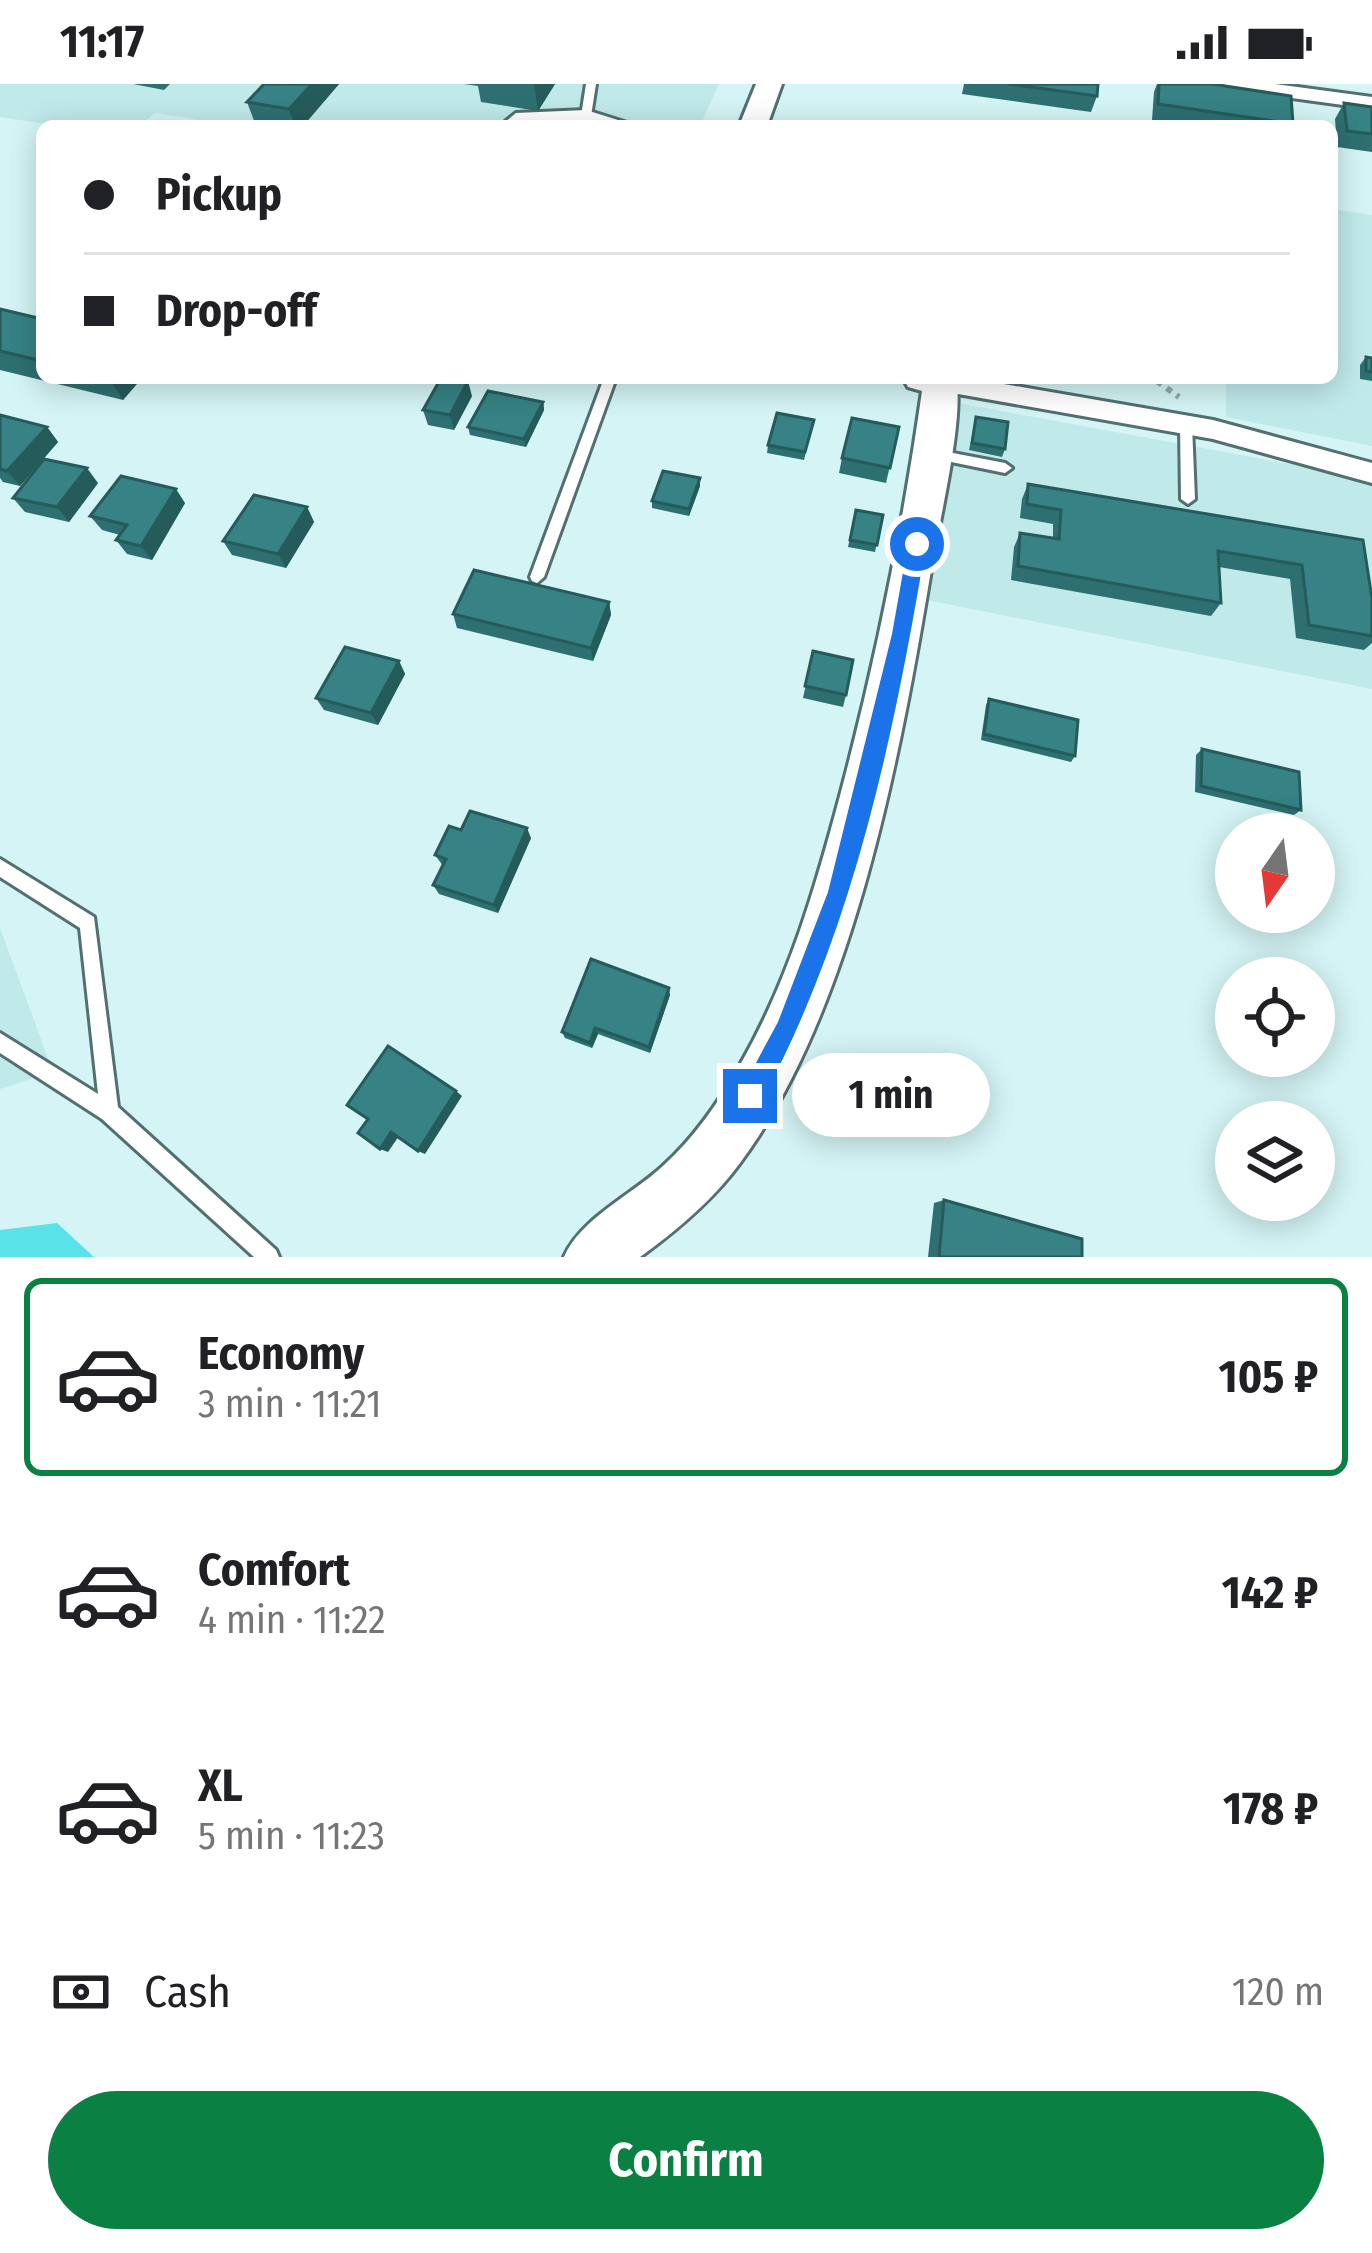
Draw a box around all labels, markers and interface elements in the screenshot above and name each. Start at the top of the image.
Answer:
text: 11:17 [60,15,144,69]
text: Pickup [156,168,282,222]
text: Drop-off [156,284,317,338]
route start [890,517,944,571]
north arrow [1215,813,1335,933]
map controls [1215,813,1335,1221]
button: locate [1215,957,1335,1077]
callout: 1 min [792,1054,990,1138]
route end [723,1069,777,1123]
text: 1 min [849,1072,933,1118]
button: layers [1215,1101,1335,1221]
icon: car [54,1323,162,1431]
text: Economy [198,1327,364,1381]
text: 105 ₽ [1219,1350,1318,1404]
text: 3 min · 11:21 [198,1381,381,1427]
icon: car [54,1539,162,1647]
text: Comfort [198,1543,350,1597]
text: 142 ₽ [1222,1566,1318,1620]
text: 4 min · 11:22 [198,1597,386,1643]
icon: car [54,1755,162,1863]
text: XL [198,1759,243,1813]
text: 178 ₽ [1223,1782,1318,1836]
text: 5 min · 11:23 [198,1813,385,1859]
icon: cash [48,1959,114,2025]
text: Cash [144,1965,231,2019]
text: 120 m [1232,1969,1324,2015]
button: Confirm [48,2091,1324,2229]

